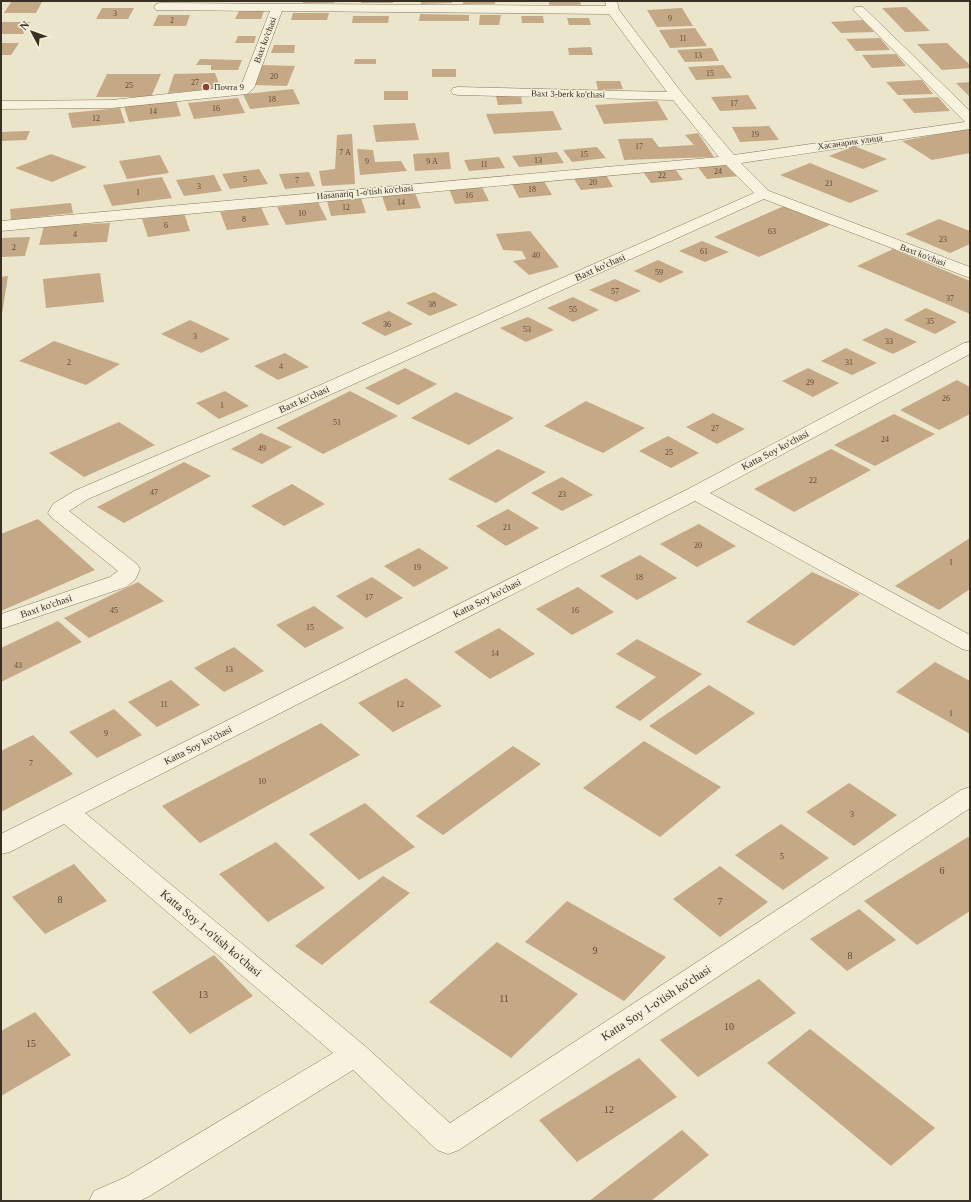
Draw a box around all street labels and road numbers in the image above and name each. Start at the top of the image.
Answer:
street label: Baxt ko'chasi [252,15,279,64]
street label: Baxt 3-berk ko'chasi [531,88,606,100]
street label: Хасанарик улица [817,132,883,152]
street label: Hasanariq 1-o'tish ko'chasi [316,183,414,201]
street label: Baxt ko'chasi [899,242,948,269]
street label: Baxt ko'chasi [573,251,627,283]
street label: Baxt ko'chasi [277,383,331,415]
street label: Katta Soy ko'chasi [739,428,811,472]
street label: Katta Soy ko'chasi [451,576,523,620]
street label: Baxt ko'chasi [19,592,73,620]
street label: Katta Soy ko'chasi [162,723,234,767]
street label: Katta Soy 1-o'tish ko'chasi [157,887,265,980]
street label: Katta Soy 1-o'tish ko'chasi [599,962,714,1044]

